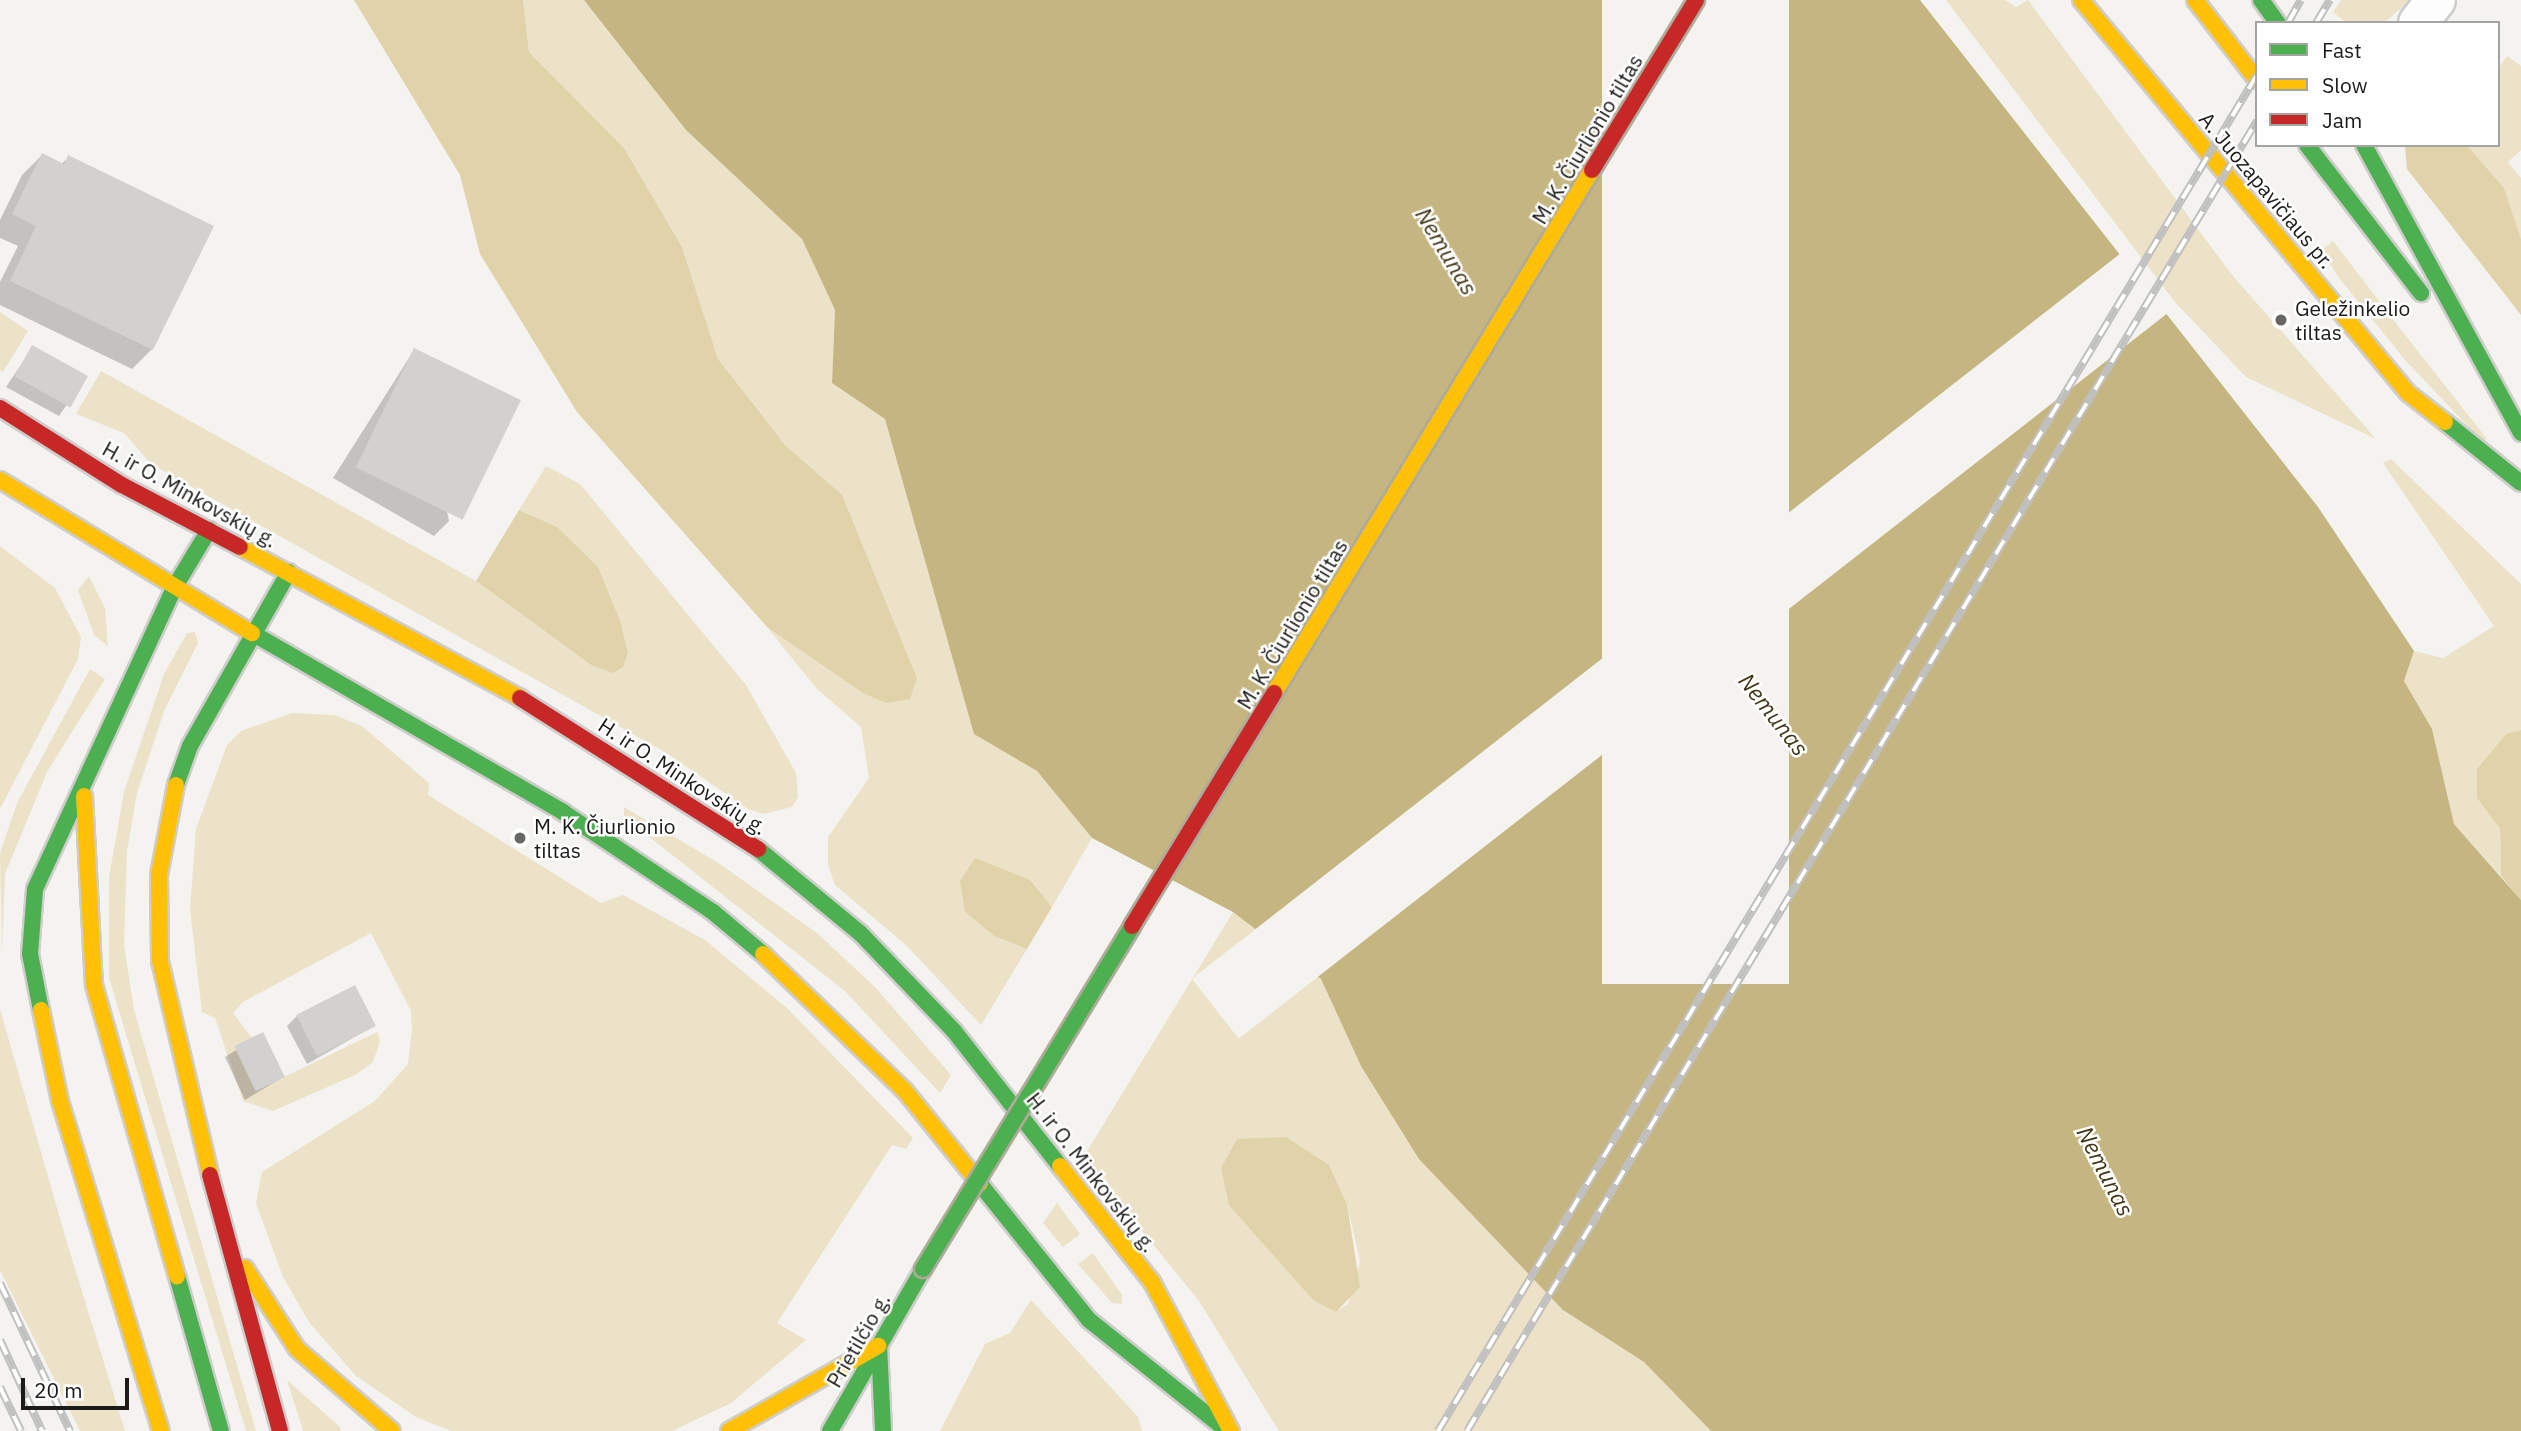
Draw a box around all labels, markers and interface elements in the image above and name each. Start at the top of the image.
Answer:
legend [2255,21,2500,147]
text: Fast [2322,36,2362,64]
street label: M. K. Čiurlionio tiltas [1526,50,1648,228]
text: Slow [2322,71,2368,99]
text: Jam [2322,106,2362,134]
street label: A. Juozapavičiaus pr. [2194,107,2340,273]
water label: Nemunas [1410,202,1484,300]
place label: Geležinkelio tiltas [2295,295,2410,345]
marker: Geležinkelio tiltas [2273,312,2289,328]
street label: H. ir O. Minkovskių g. [98,436,282,552]
street label: M. K. Čiurlionio tiltas [1231,535,1353,713]
water label: Nemunas [1733,667,1815,761]
street label: H. ir O. Minkovskių g. [594,712,772,840]
place label: M. K. Čiurlionio tiltas [534,813,675,863]
marker: M. K. Čiurlionio tiltas [512,830,528,846]
street label: H. ir O. Minkovskių g. [1022,1087,1162,1257]
water label: Nemunas [2072,1121,2140,1221]
street label: Prietilčio g. [821,1288,895,1392]
scale bar [24,1364,133,1408]
text: 20 m [34,1376,83,1404]

